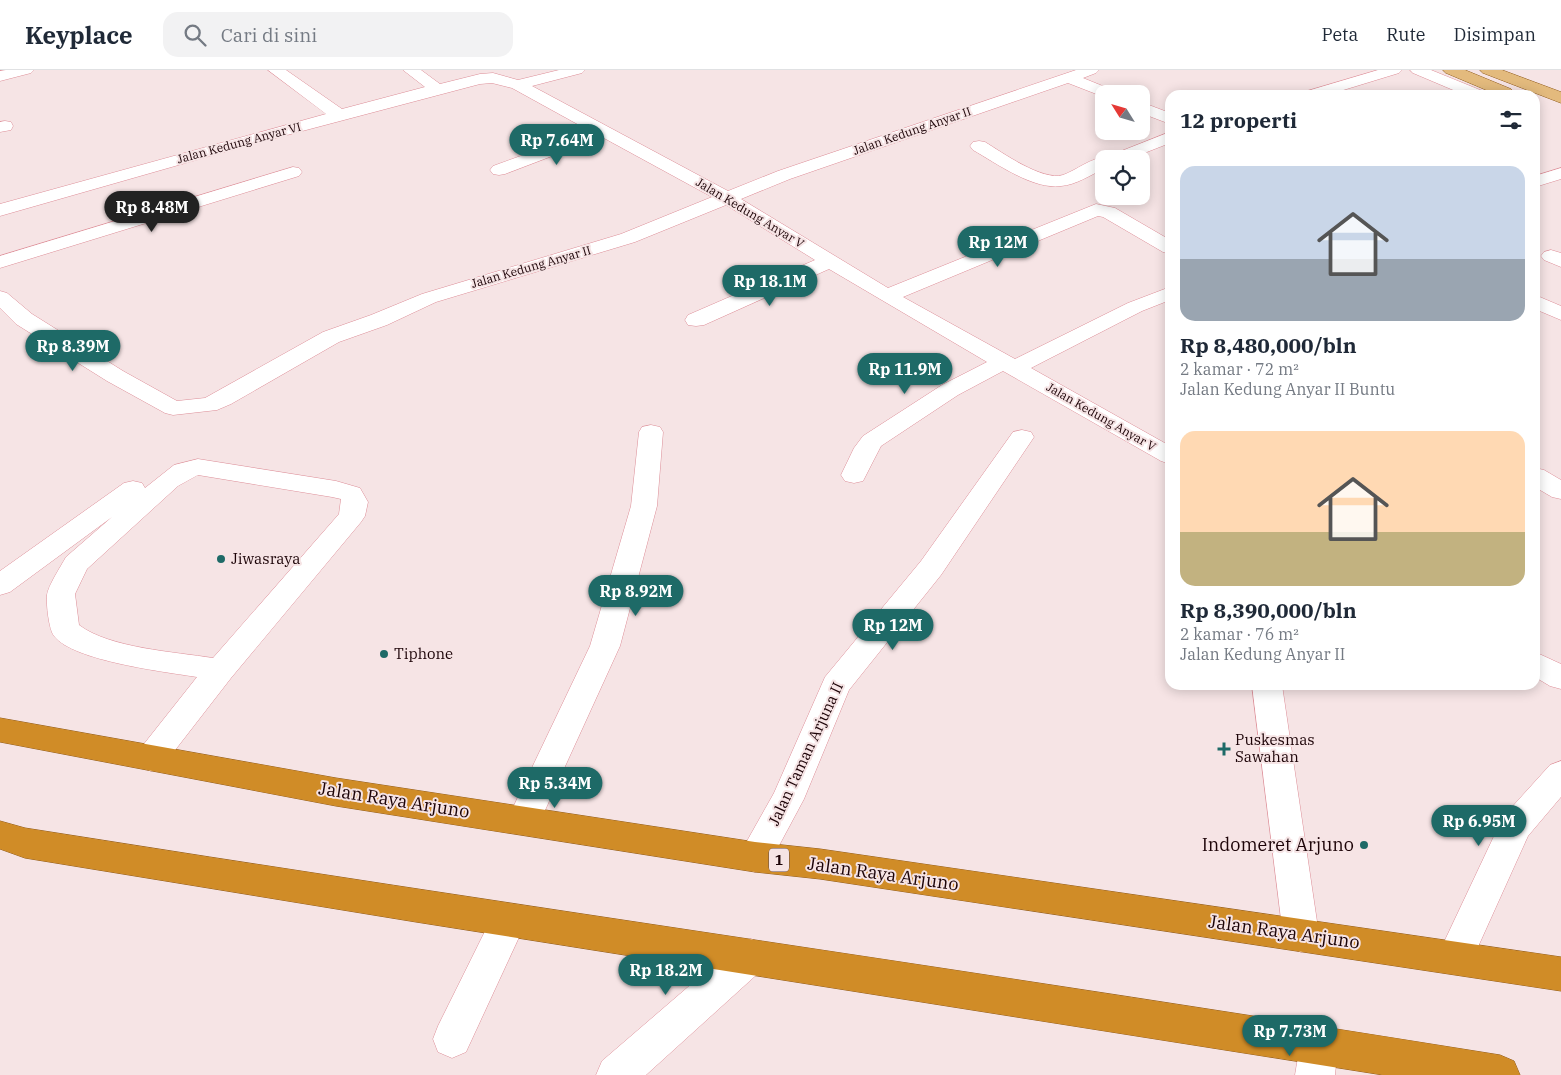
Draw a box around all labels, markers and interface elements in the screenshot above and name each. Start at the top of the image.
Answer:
search box [163,12,513,57]
text: Keyplace [25,19,133,51]
icon: search [181,21,209,49]
text: Cari di sini [221,23,317,47]
text: Peta [1322,23,1358,46]
text: Rute [1386,23,1425,46]
text: Disimpan [1453,23,1536,46]
north arrow [1095,85,1150,140]
map controls [1095,85,1150,205]
street label: Jalan Kedung Anyar II [851,103,973,158]
text: 12 properti [1180,106,1297,134]
icon: filters [1497,106,1525,134]
street label: Jalan Kedung Anyar VI [175,119,303,166]
pin: Rp 7.64M [505,124,609,166]
text: Rp 7.64M [520,130,594,150]
button: locate [1095,150,1150,205]
street label: Jalan Kedung Anyar V [693,174,807,251]
pin: Rp 8.48M [100,190,204,233]
text: Rp 8.48M [115,197,189,217]
icon: home [1308,199,1398,289]
pin: Rp 12M [957,226,1039,268]
text: Rp 12M [968,232,1028,252]
street label: Jalan Kedung Anyar II [469,242,593,291]
pin: Rp 18.1M [718,264,822,307]
text: Rp 18.1M [733,271,807,291]
pin: Rp 8.39M [21,330,125,372]
text: Rp 8,480,000/bln [1180,331,1357,359]
text: Rp 8.39M [36,336,110,356]
pin: Rp 11.9M [853,352,957,395]
text: Rp 11.9M [868,359,942,379]
text: 2 kamar · 72 m² [1180,359,1299,379]
street label: Jalan Kedung Anyar V [1044,379,1159,454]
text: Jalan Kedung Anyar II Buntu [1180,379,1395,399]
icon: home [1308,464,1398,554]
place label: Jiwasraya [231,549,300,568]
marker: Jiwasraya [215,553,227,565]
pin: Rp 8.92M [584,574,688,617]
text: Rp 8.92M [599,581,673,601]
text: Rp 8,390,000/bln [1180,596,1357,624]
pin: Rp 12M [852,608,934,651]
text: Rp 12M [863,615,923,635]
text: 2 kamar · 76 m² [1180,624,1299,644]
place label: Tiphone [394,644,453,663]
text: Jalan Kedung Anyar II [1180,644,1345,664]
marker: Tiphone [378,648,390,660]
street label: Jalan Taman Arjuna II [764,679,847,829]
place label: Puskesmas Sawahan [1235,730,1315,766]
marker: Puskesmas Sawahan [1217,742,1231,756]
pin: Rp 5.34M [503,766,607,809]
text: Rp 5.34M [518,773,592,793]
street label: Jalan Raya Arjuno [317,776,471,823]
pin: Rp 6.95M [1427,804,1531,847]
text: Rp 6.95M [1442,811,1516,831]
place label: Indomeret Arjuno [1202,833,1354,856]
marker: Indomeret Arjuno [1358,839,1370,851]
road number: 1 [769,848,789,872]
street label: Jalan Raya Arjuno [806,851,960,896]
street label: Jalan Raya Arjuno [1207,909,1361,954]
pin: Rp 18.2M [614,954,718,996]
text: Rp 18.2M [629,960,703,980]
pin: Rp 7.73M [1238,1014,1342,1057]
text: Rp 7.73M [1253,1021,1327,1041]

